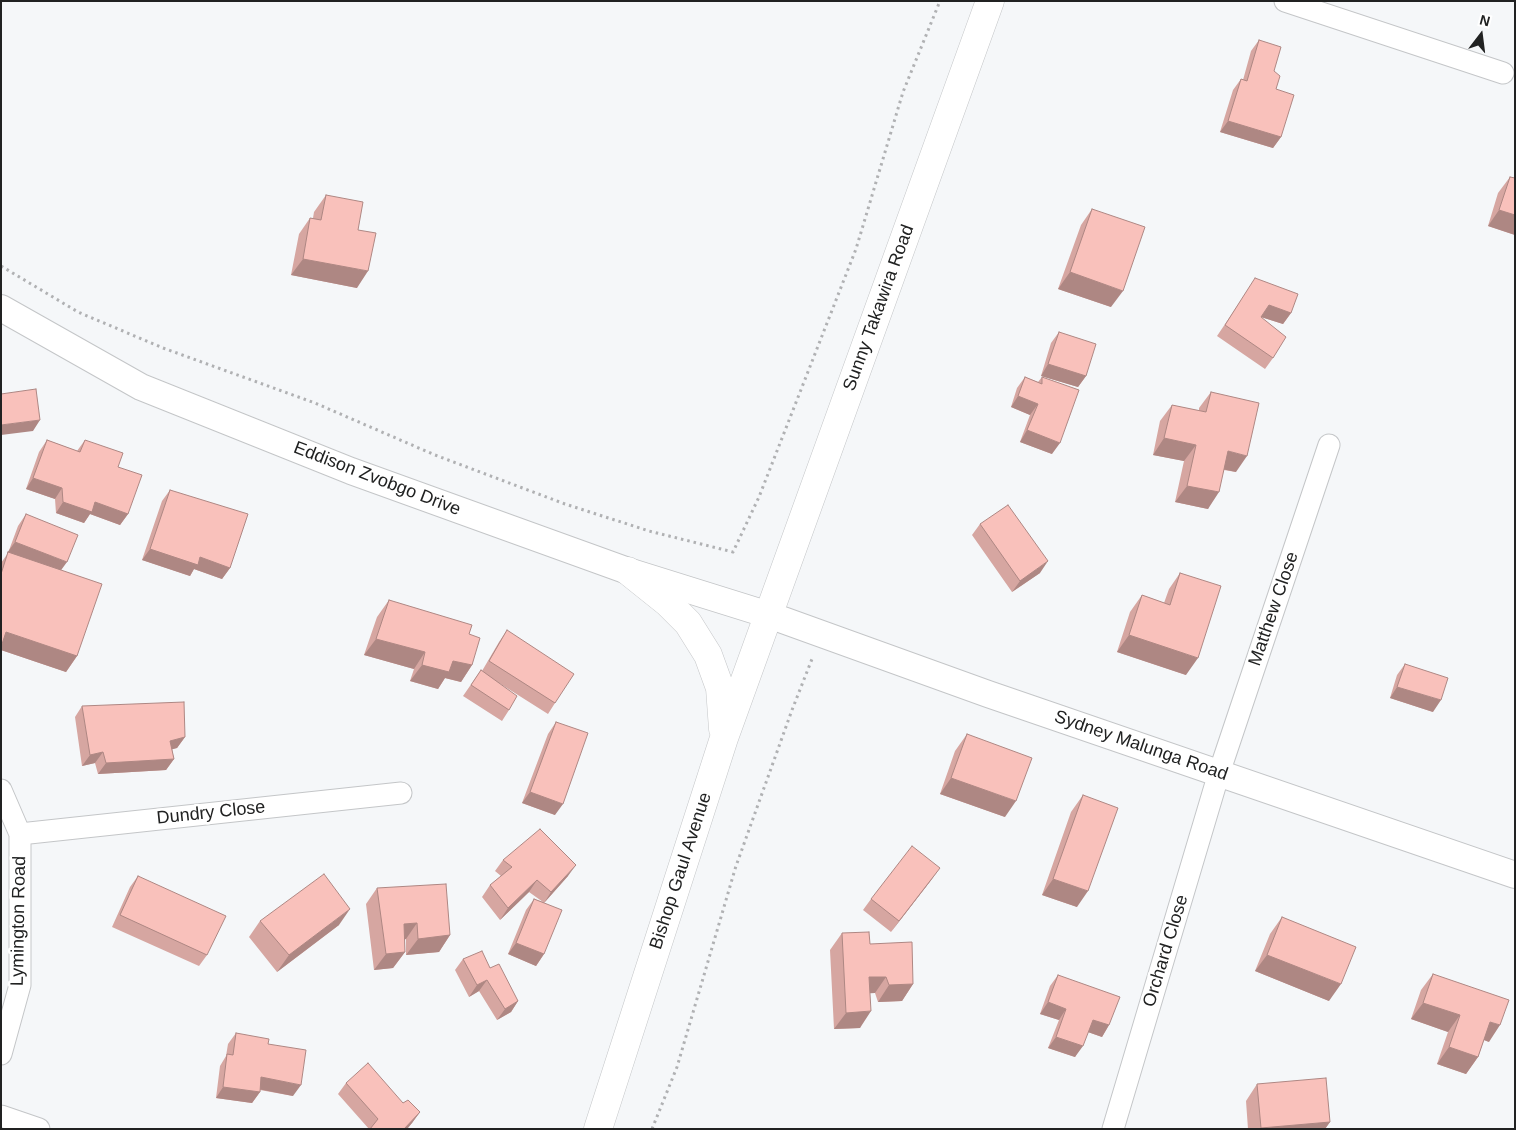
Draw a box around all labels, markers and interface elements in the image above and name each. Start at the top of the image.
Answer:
north arrow [1456,10,1506,60]
text: N [1478,11,1492,30]
street label: Sunny Takawira Road [839,222,919,394]
street label: Eddison Zvobgo Drive [290,437,464,521]
street label: Matthew Close [1244,549,1304,669]
street label: Sydney Malunga Road [1051,706,1231,786]
street label: Bishop Gaul Avenue [645,790,717,952]
street label: Dundry Close [156,797,266,829]
street label: Lymington Road [7,856,31,986]
street label: Orchard Close [1139,892,1193,1010]

